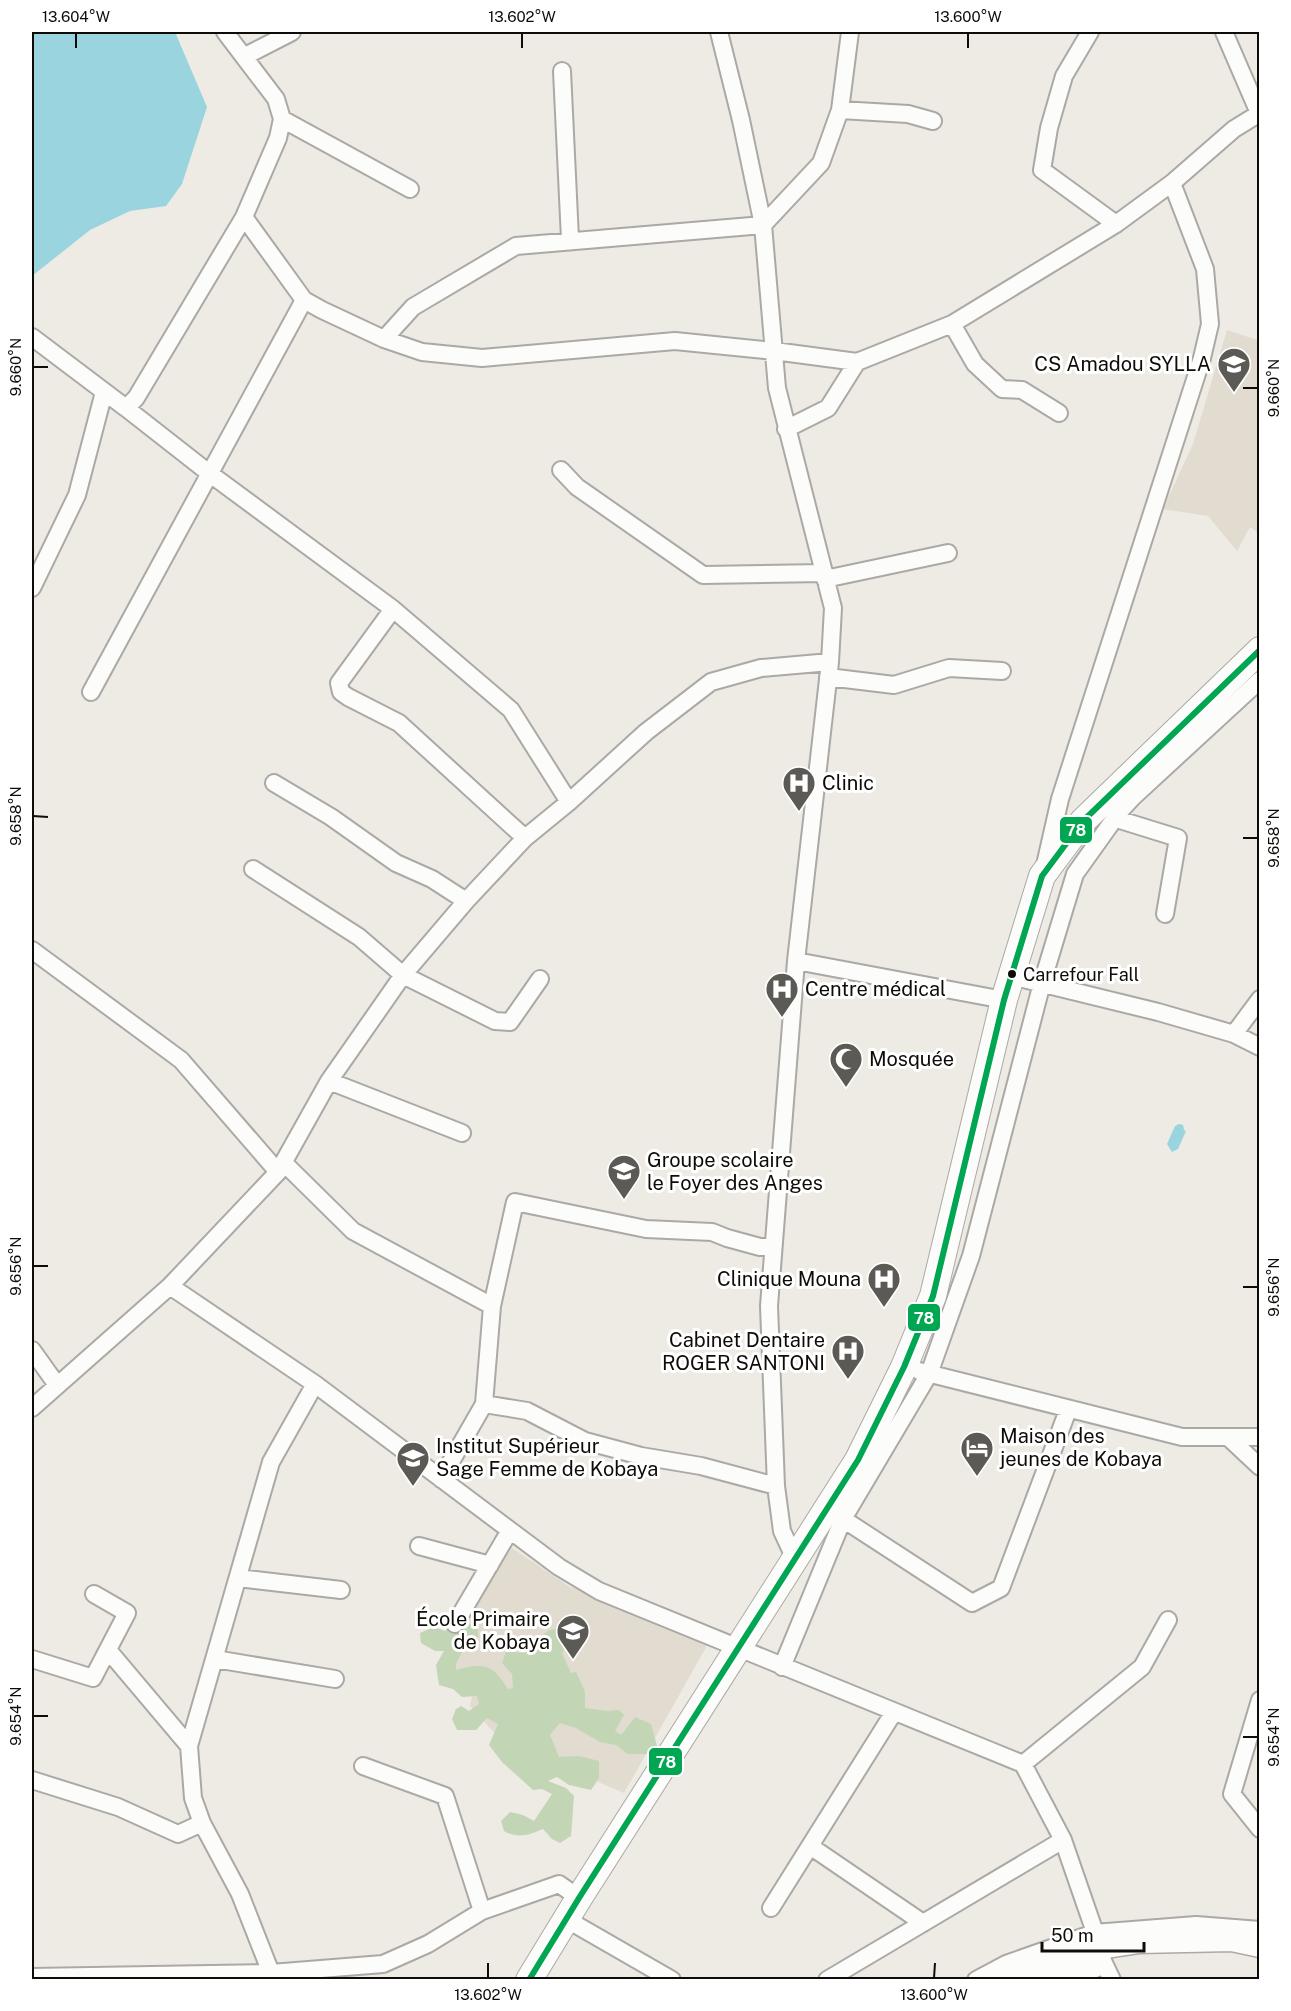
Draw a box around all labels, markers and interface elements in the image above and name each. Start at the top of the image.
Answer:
text: 13.604°W [42,8,110,25]
text: 13.602°W [488,8,556,25]
text: 13.600°W [934,8,1002,25]
text: 9.660°N [7,338,24,396]
school or university icon: CS Amadou SYLLA [1216,346,1252,393]
place label: CS Amadou SYLLA [1034,352,1211,376]
text: 9.660°N [1265,359,1282,417]
hospital icon: Clinic [781,765,817,812]
place label: Clinic [822,771,874,795]
text: 9.658°N [7,786,24,846]
text: 9.658°N [1265,808,1282,868]
line badge: 78 [1059,816,1093,844]
text: 78 [1066,821,1087,840]
place label: Carrefour Fall [1023,964,1139,985]
marker: Carrefour Fall [1006,968,1018,980]
hospital icon: Centre médical [764,971,800,1018]
place label: Centre médical [805,977,946,1001]
mosque icon: Mosquée [828,1041,864,1088]
place label: Mosquée [869,1047,954,1071]
place label: Groupe scolaire le Foyer des Anges [647,1148,823,1195]
school or university icon: Groupe scolaire le Foyer des Anges [606,1153,642,1200]
text: 9.656°N [7,1236,24,1296]
text: 9.656°N [1265,1257,1282,1317]
hospital icon: Clinique Mouna [866,1261,902,1308]
place label: Clinique Mouna [717,1267,861,1291]
line badge: 78 [907,1303,941,1332]
text: 78 [914,1309,935,1328]
place label: Cabinet Dentaire ROGER SANTONI [662,1328,825,1375]
hospital icon: Cabinet Dentaire ROGER SANTONI [830,1333,866,1380]
place label: Maison des jeunes de Kobaya [999,1424,1162,1471]
hotel icon: Maison des jeunes de Kobaya [959,1430,995,1477]
place label: Institut Supérieur Sage Femme de Kobaya [436,1434,658,1481]
school or university icon: Institut Supérieur Sage Femme de Kobaya [395,1440,431,1487]
place label: École Primaire de Kobaya [416,1606,550,1654]
school or university icon: École Primaire de Kobaya [555,1613,591,1660]
text: 9.654°N [7,1686,24,1746]
text: 9.654°N [1265,1707,1282,1767]
line badge: 78 [648,1747,683,1776]
text: 78 [656,1753,677,1772]
scale bar [1042,1915,1144,1953]
text: 50 m [1051,1925,1094,1946]
text: 13.602°W [454,1986,522,2003]
text: 13.600°W [900,1986,968,2003]

